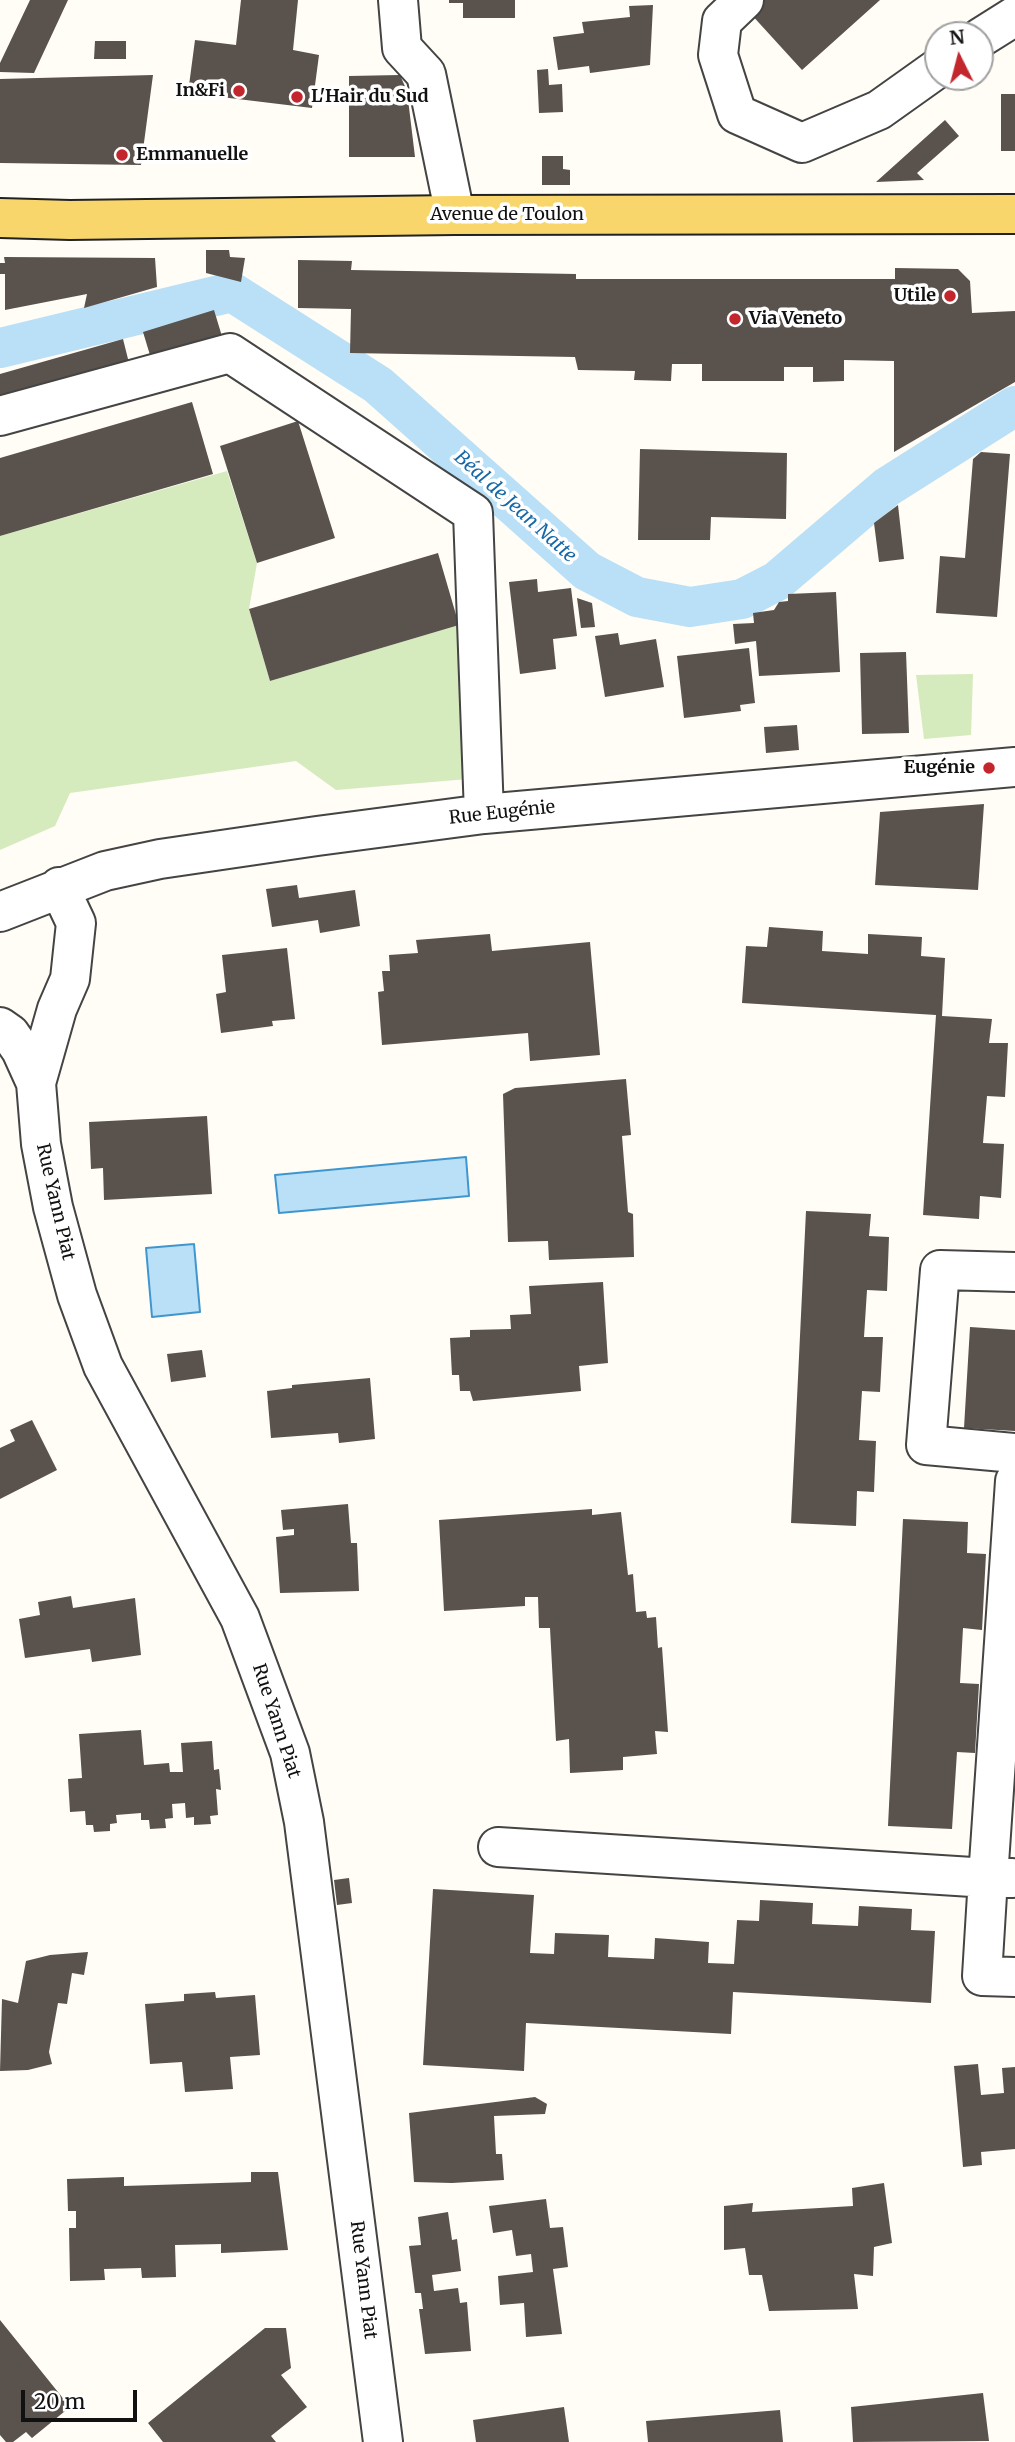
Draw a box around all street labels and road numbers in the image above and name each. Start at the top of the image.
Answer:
street label: Avenue de Toulon [430,204,584,226]
street label: Rue Eugénie [448,797,556,829]
street label: Rue Yann Piat [31,1142,79,1262]
street label: Rue Yann Piat [247,1661,305,1781]
street label: Rue Yann Piat [345,2220,381,2340]

